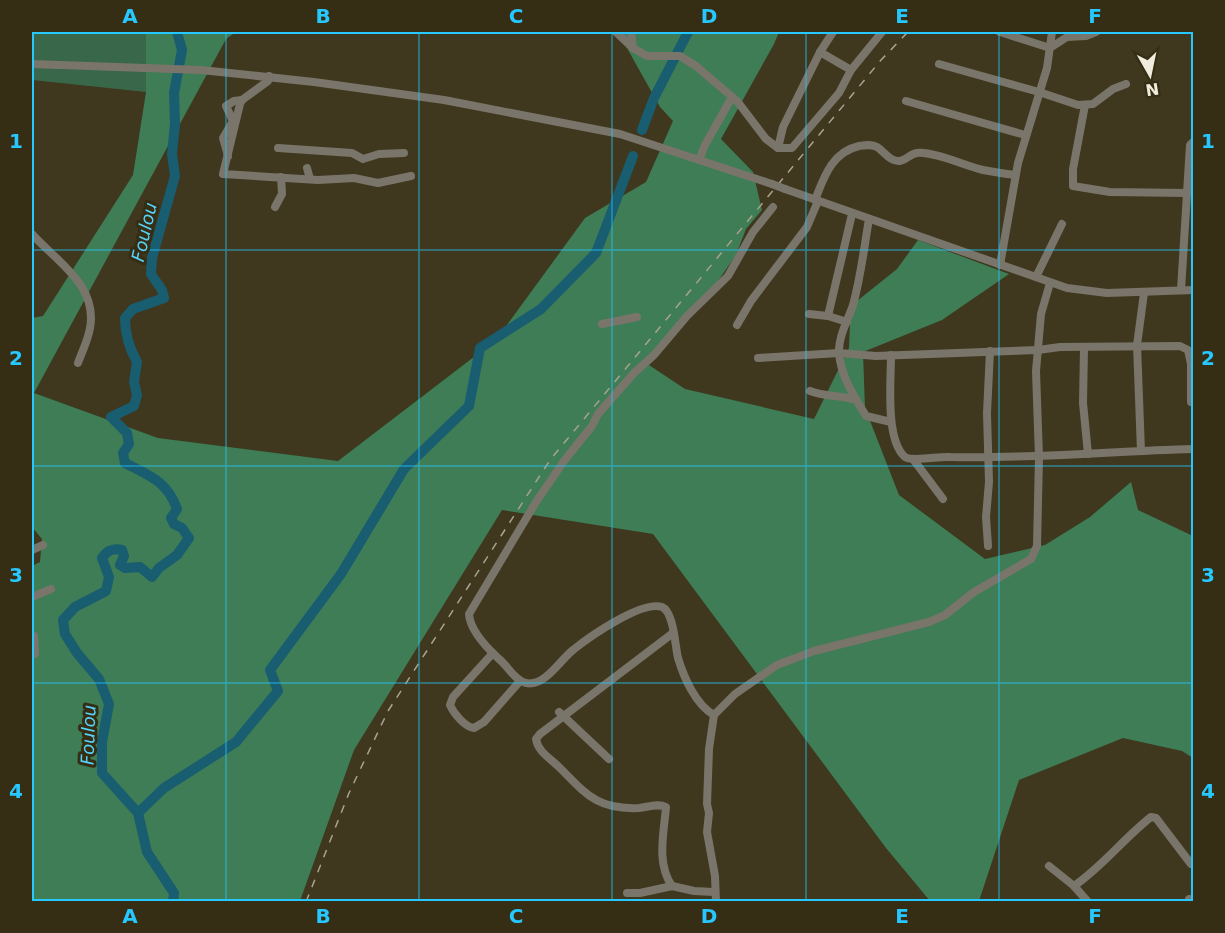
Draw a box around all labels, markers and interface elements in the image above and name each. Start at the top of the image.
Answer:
text: A [122,4,138,28]
text: B [315,4,331,28]
text: C [509,4,523,28]
text: D [701,4,717,28]
text: E [895,4,909,28]
text: F [1088,4,1102,28]
north arrow [1120,45,1180,105]
text: N [1144,79,1160,100]
text: 1 [9,129,23,153]
text: 1 [1201,129,1215,153]
water label: Foulou [127,200,161,264]
text: 2 [9,346,23,370]
text: 2 [1201,346,1215,370]
text: 3 [9,563,23,587]
text: 3 [1201,563,1215,587]
water label: Foulou [76,705,100,765]
text: 4 [9,779,23,803]
text: 4 [1201,779,1215,803]
text: A [122,904,138,928]
text: B [315,904,331,928]
text: C [509,904,523,928]
text: D [701,904,717,928]
text: E [895,904,909,928]
text: F [1088,904,1102,928]

